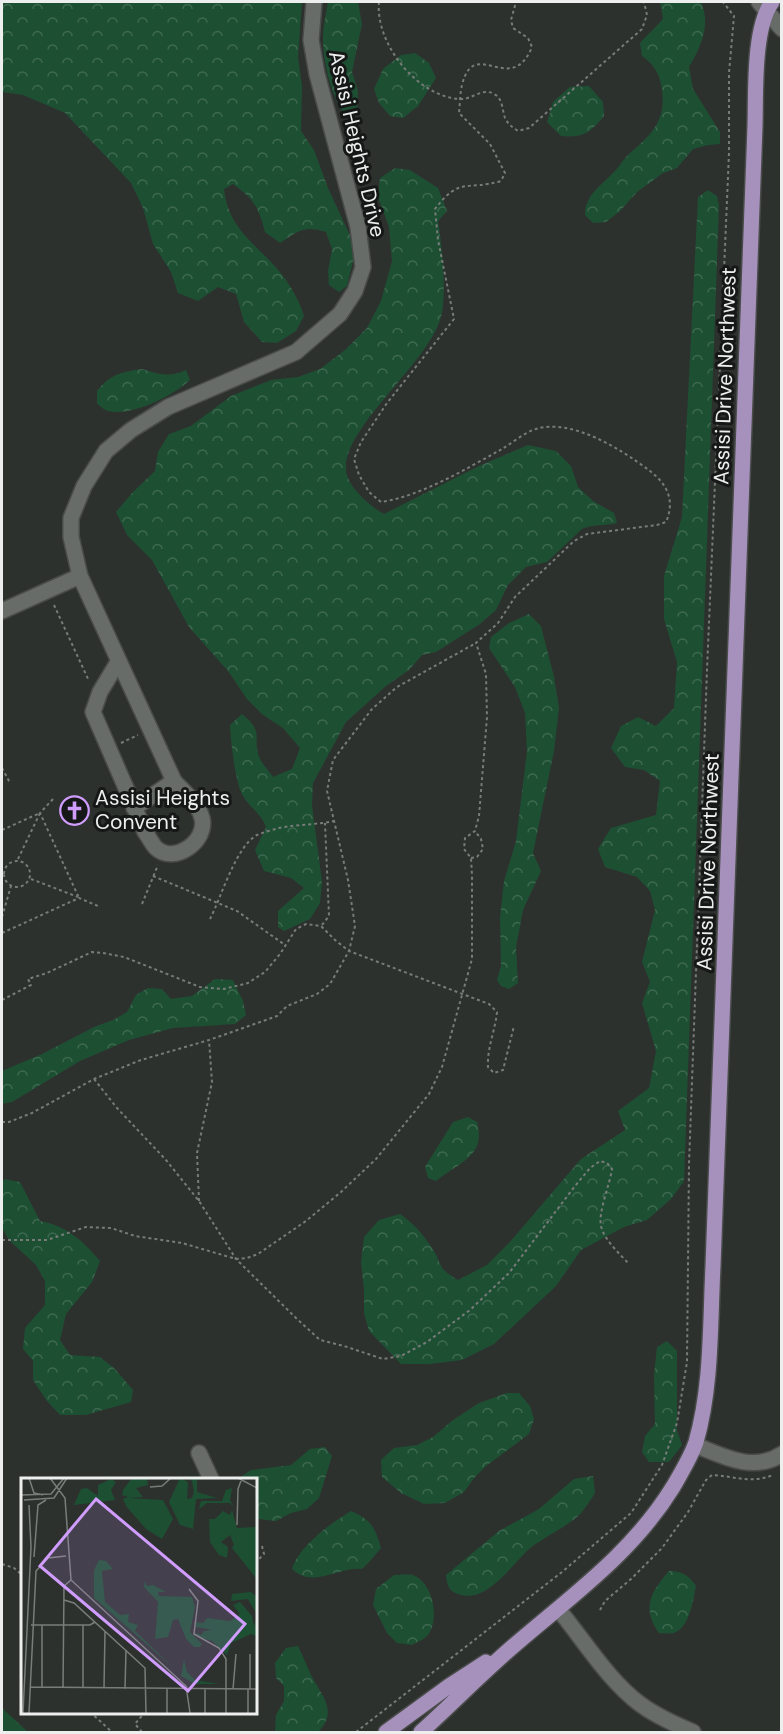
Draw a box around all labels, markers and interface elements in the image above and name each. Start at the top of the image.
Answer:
street label: Assisi Heights Drive [322,48,392,240]
street label: Assisi Drive Northwest [707,267,743,485]
street label: Assisi Drive Northwest [690,753,726,971]
place label: Assisi Heights Convent [95,784,230,836]
church icon: Assisi Heights Convent [58,794,90,826]
inset map [21,1478,256,1713]

